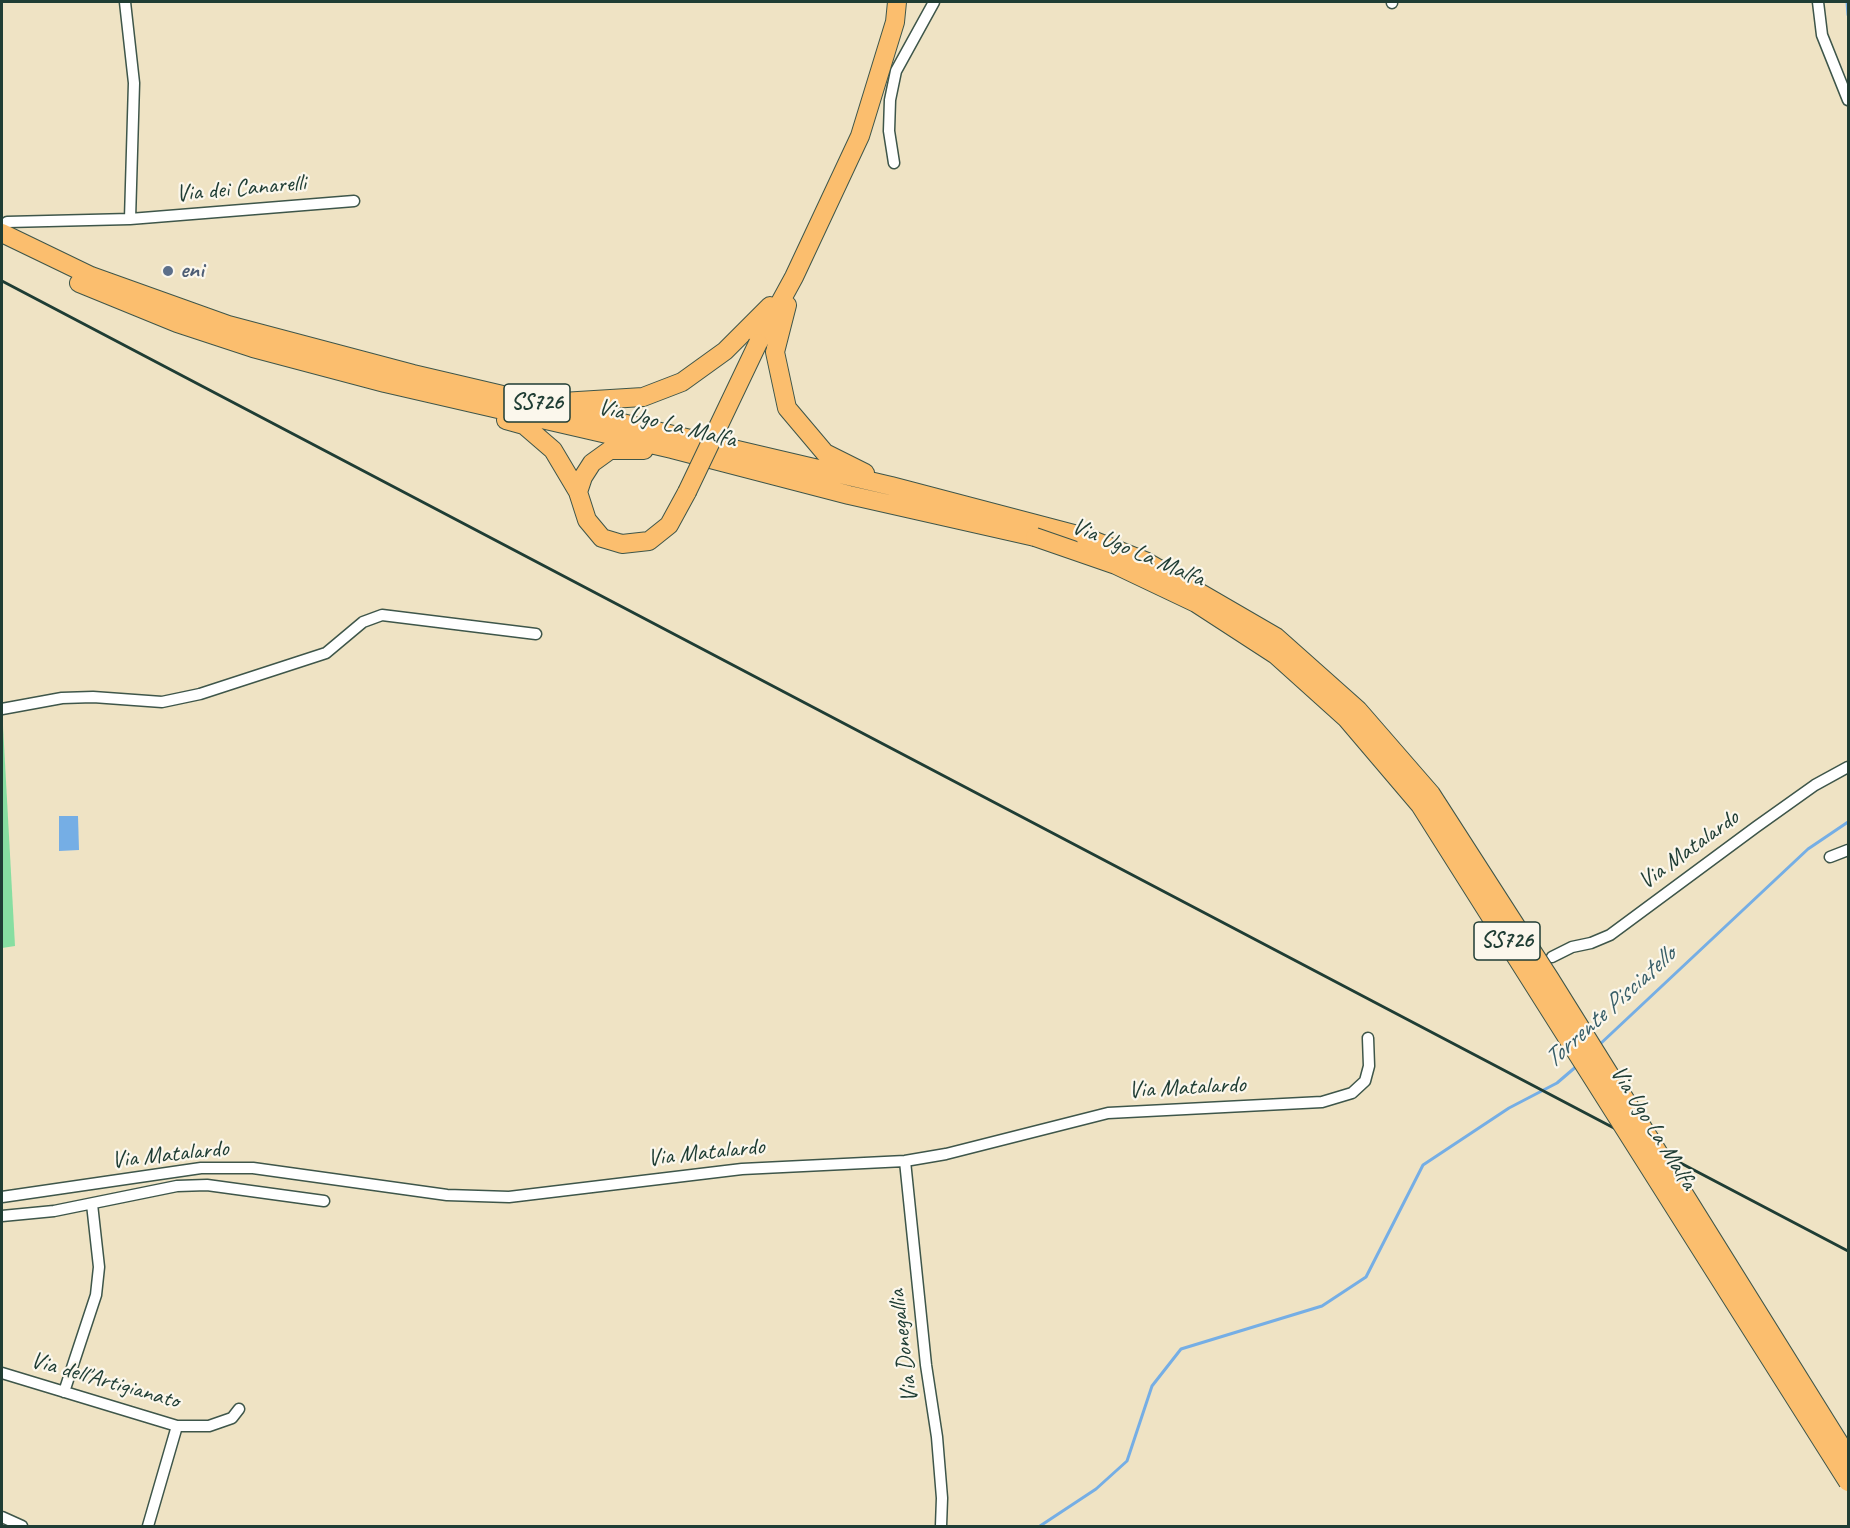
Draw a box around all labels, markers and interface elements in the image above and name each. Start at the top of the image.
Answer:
street label: Via dei Canarelli [175,169,307,209]
place label: eni [180,257,204,285]
marker: eni [161,264,175,278]
road number: SS726 [504,384,570,422]
street label: Via Ugo La Malfa [595,393,739,455]
street label: Via Ugo La Malfa [1067,512,1209,594]
street label: Via Matalardo [1633,804,1745,896]
road number: SS726 [1474,922,1540,960]
water label: Torrente Pisciatello [1538,941,1682,1075]
street label: Via Ugo La Malfa [1603,1060,1703,1196]
street label: Via Matalardo [1128,1071,1246,1105]
street label: Via Matalardo [646,1133,766,1173]
street label: Via Matalardo [110,1135,230,1175]
street label: Via Donegallia [883,1288,925,1404]
street label: Via dell'Artigianato [27,1346,183,1416]

